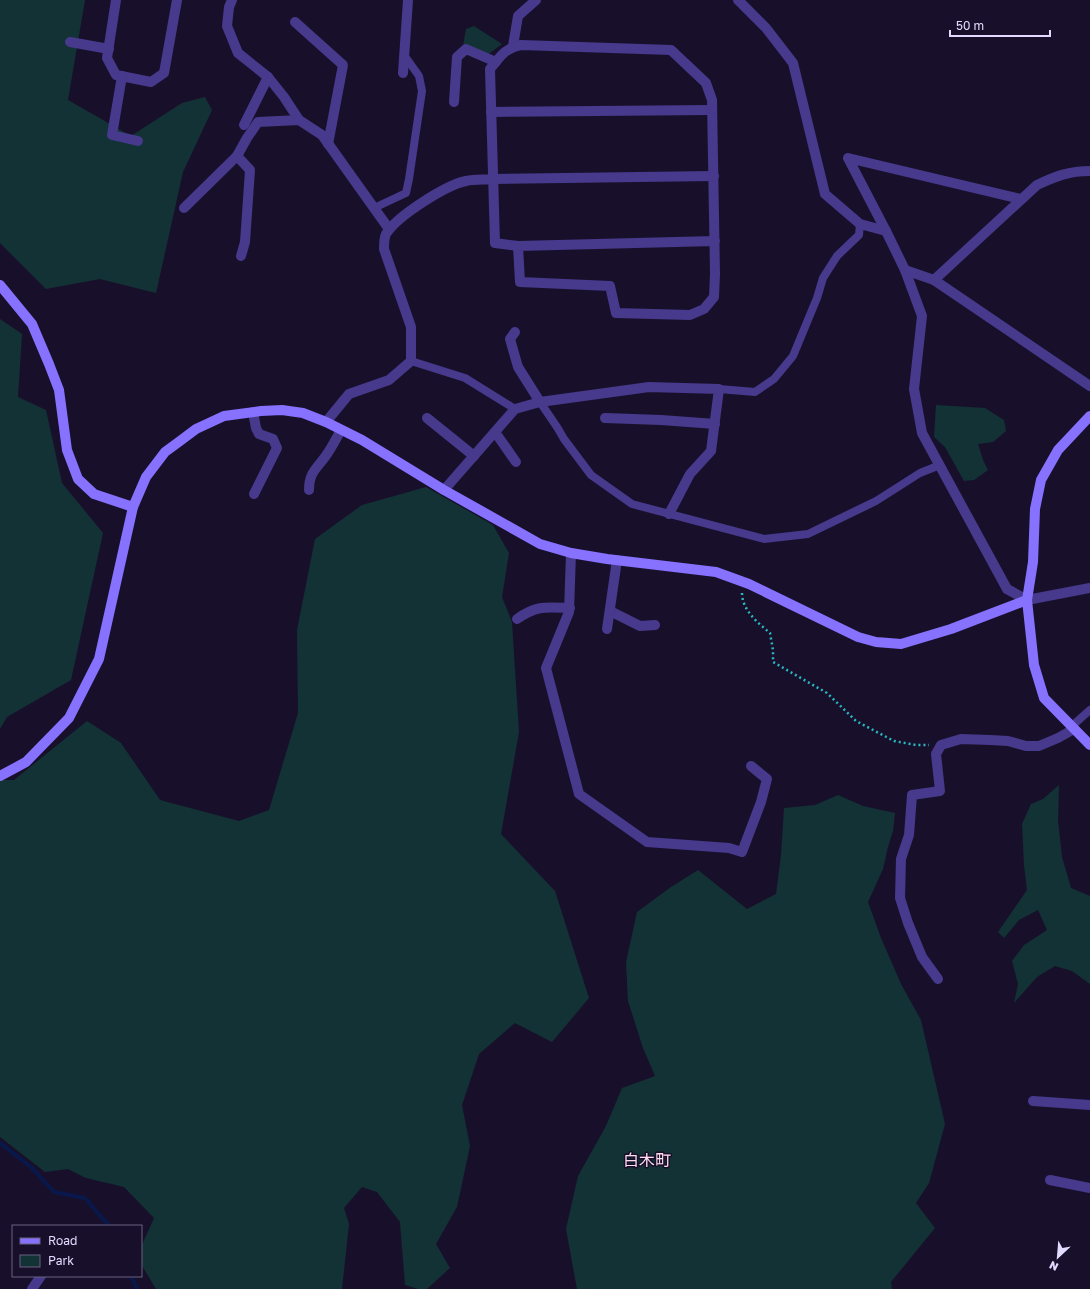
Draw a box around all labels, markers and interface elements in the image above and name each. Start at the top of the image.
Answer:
scale bar [950,12,1050,38]
text: 50 m [956,18,984,33]
district label: 白木町 [623,1150,671,1170]
legend [12,1225,142,1277]
text: Road [48,1233,77,1248]
north arrow [1038,1237,1078,1277]
text: Park [48,1253,74,1268]
text: N [1047,1259,1060,1274]

